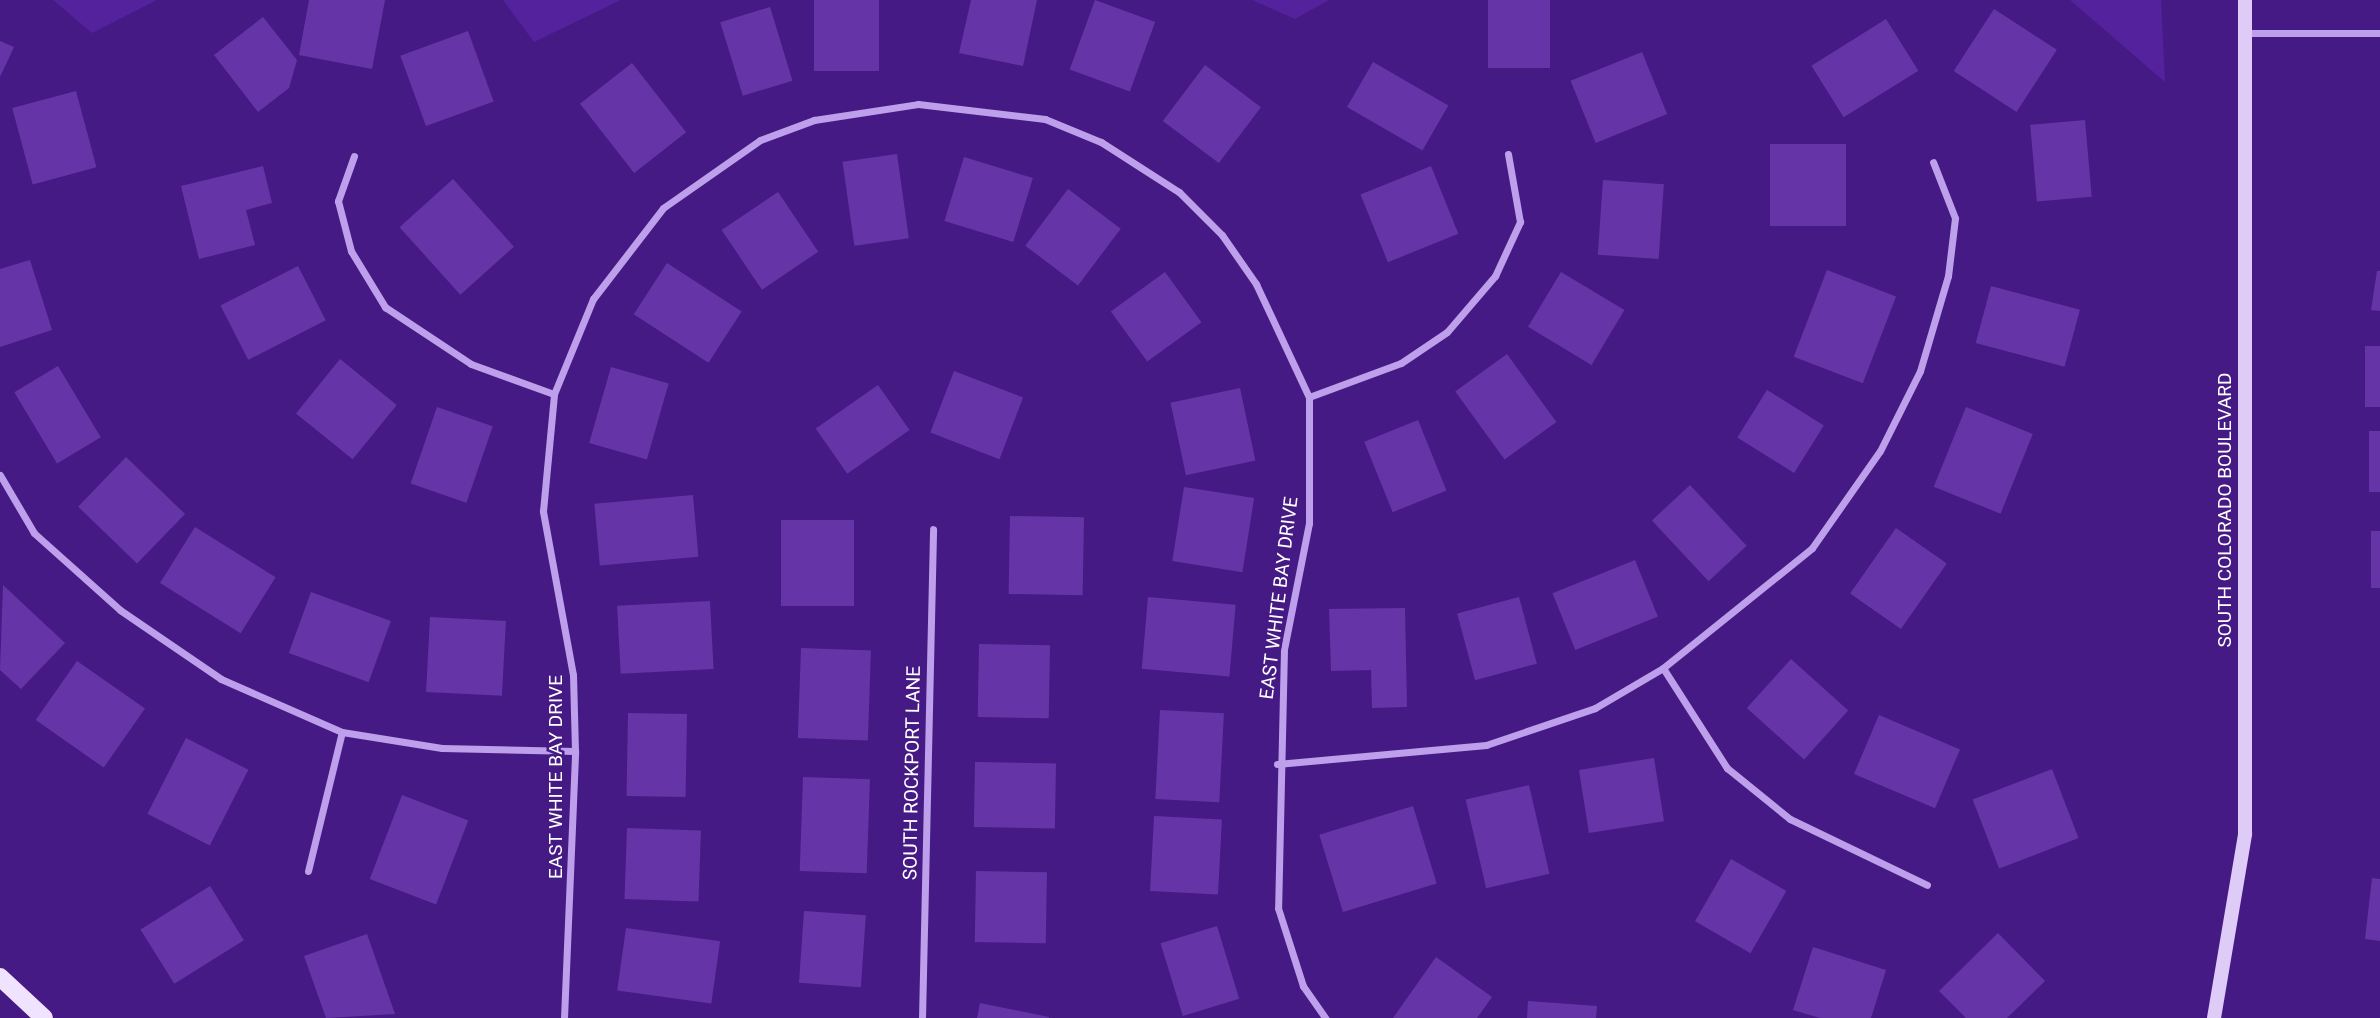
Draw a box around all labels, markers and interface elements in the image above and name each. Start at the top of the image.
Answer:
street label: SOUTH COLORADO BOULEVARD [2214,372,2236,648]
street label: EAST WHITE BAY DRIVE [1255,495,1303,701]
street label: SOUTH ROCKPORT LANE [899,666,925,880]
street label: EAST WHITE BAY DRIVE [545,675,567,879]

